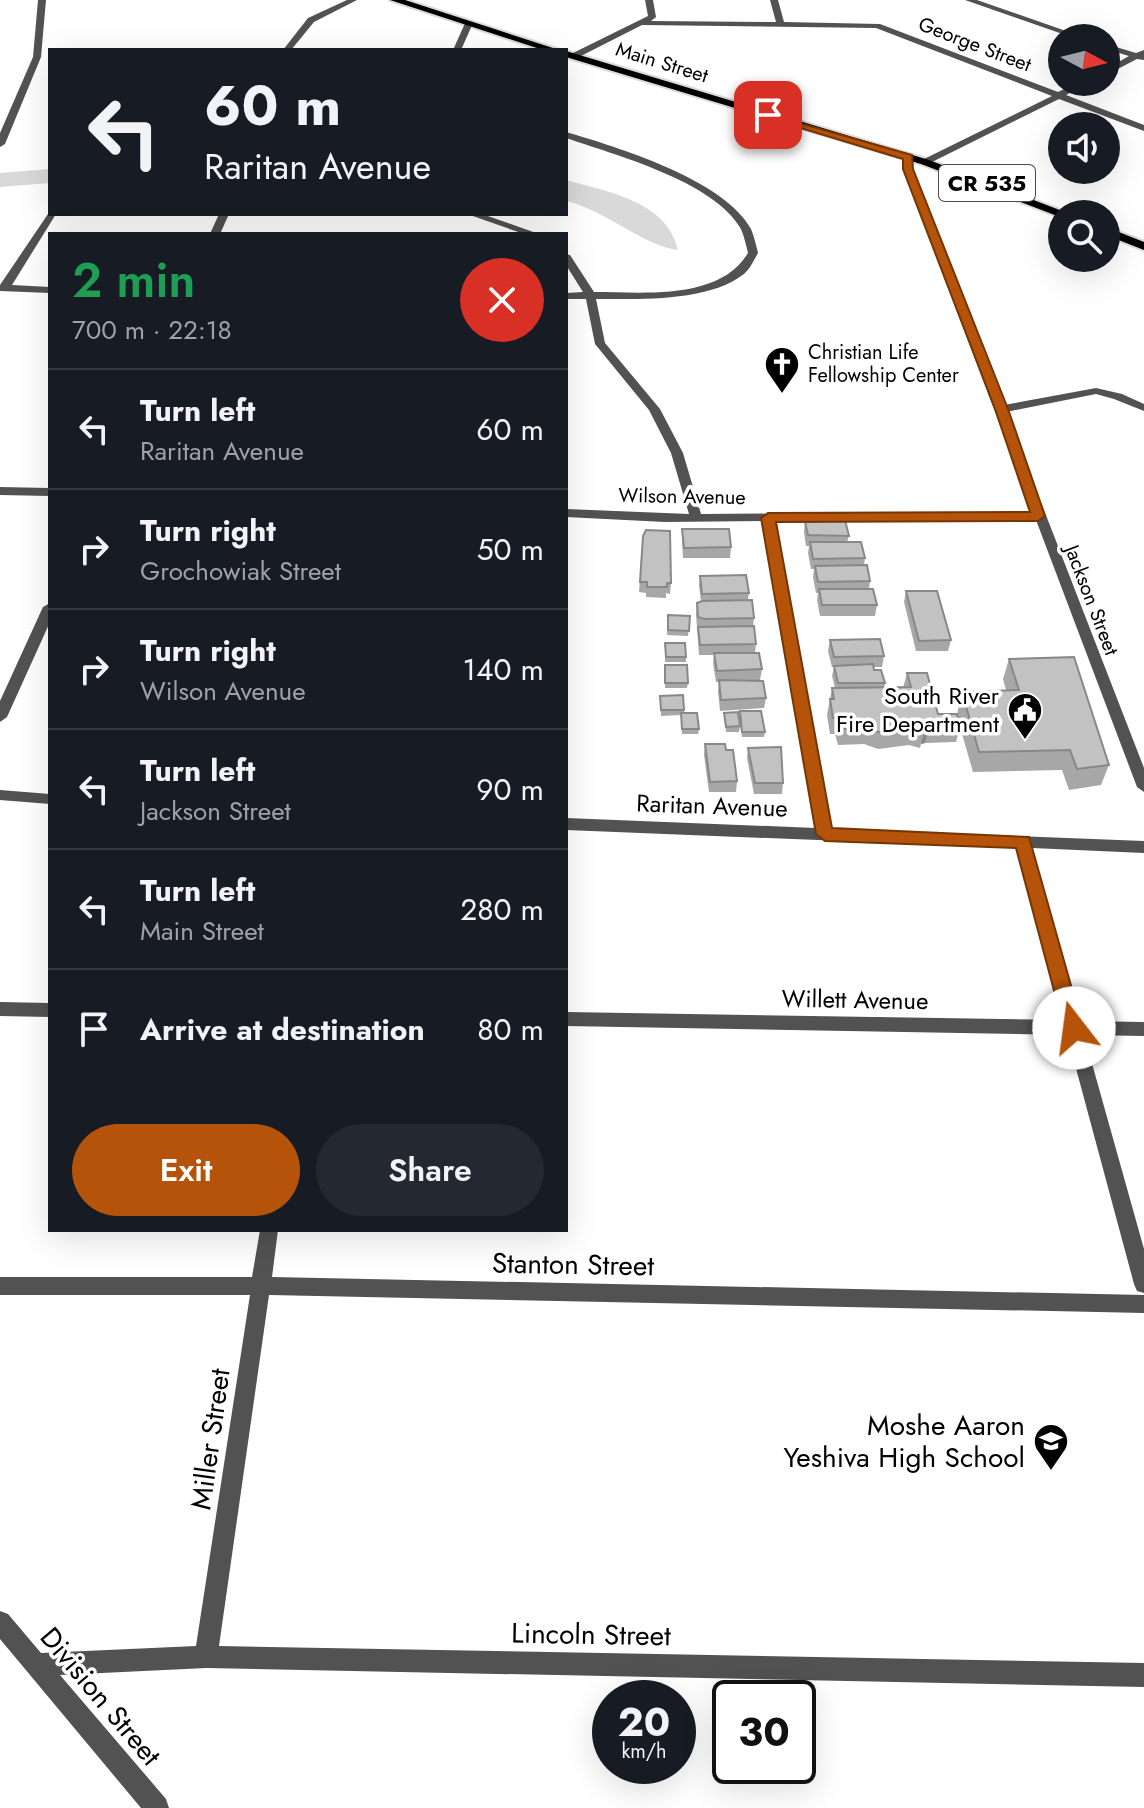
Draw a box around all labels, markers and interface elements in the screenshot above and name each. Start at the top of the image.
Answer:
street label: George Street [914,10,1036,79]
north arrow [1048,24,1120,96]
map controls [1048,24,1120,272]
street label: Main Street [612,35,712,90]
text: 60 m [204,65,341,146]
icon: left [72,80,176,184]
pin [734,81,802,149]
icon: arrive [746,93,790,137]
button: sound [1048,112,1120,184]
text: Raritan Avenue [204,140,431,192]
road number: CR 535 [939,165,1035,201]
button: search [1048,200,1120,272]
text: 2 min [72,246,195,315]
button: close [460,258,544,342]
text: 700 m · 22:18 [72,311,232,349]
place label: Christian Life Fellowship Center [808,338,959,390]
church icon: Christian Life Fellowship Center [763,345,801,395]
text: Turn left [140,389,255,432]
icon: left [72,407,116,451]
text: 60 m [476,408,544,451]
text: Raritan Avenue [140,432,304,470]
street label: Wilson Avenue [618,481,746,512]
text: Turn right [140,509,276,552]
icon: right [72,527,116,571]
text: 50 m [477,528,544,571]
street label: Jackson Street [1056,538,1126,660]
text: Grochowiak Street [140,552,341,590]
text: Turn right [140,629,276,672]
icon: right [72,647,116,691]
text: 140 m [463,648,544,691]
text: Wilson Avenue [140,672,306,710]
place label: South River Fire Department [836,678,1000,741]
public building icon: South River Fire Department [1006,691,1044,741]
text: Turn left [140,749,255,792]
icon: left [72,767,116,811]
text: 90 m [476,768,544,811]
street label: Raritan Avenue [636,785,788,826]
text: Jackson Street [140,792,291,830]
text: Turn left [140,869,255,912]
icon: left [72,887,116,931]
text: 280 m [460,888,544,931]
text: Main Street [140,912,264,950]
street label: Willett Avenue [781,981,929,1018]
position arrow [1032,986,1116,1070]
icon: arrive [72,1007,116,1051]
text: Arrive at destination [140,1008,425,1051]
text: 80 m [477,1008,544,1051]
button: Exit [72,1124,300,1216]
button: Share [316,1124,544,1216]
street label: Stanton Street [492,1243,655,1286]
street label: Miller Street [180,1366,241,1512]
place label: Moshe Aaron Yeshiva High School [783,1405,1025,1478]
school or university icon: Moshe Aaron Yeshiva High School [1032,1422,1070,1472]
street label: Lincoln Street [511,1613,671,1656]
street label: Division Street [30,1618,171,1775]
speed limit sign: 30 [712,1680,816,1784]
text: 20 [618,1693,670,1751]
text: km/h [621,1737,667,1766]

